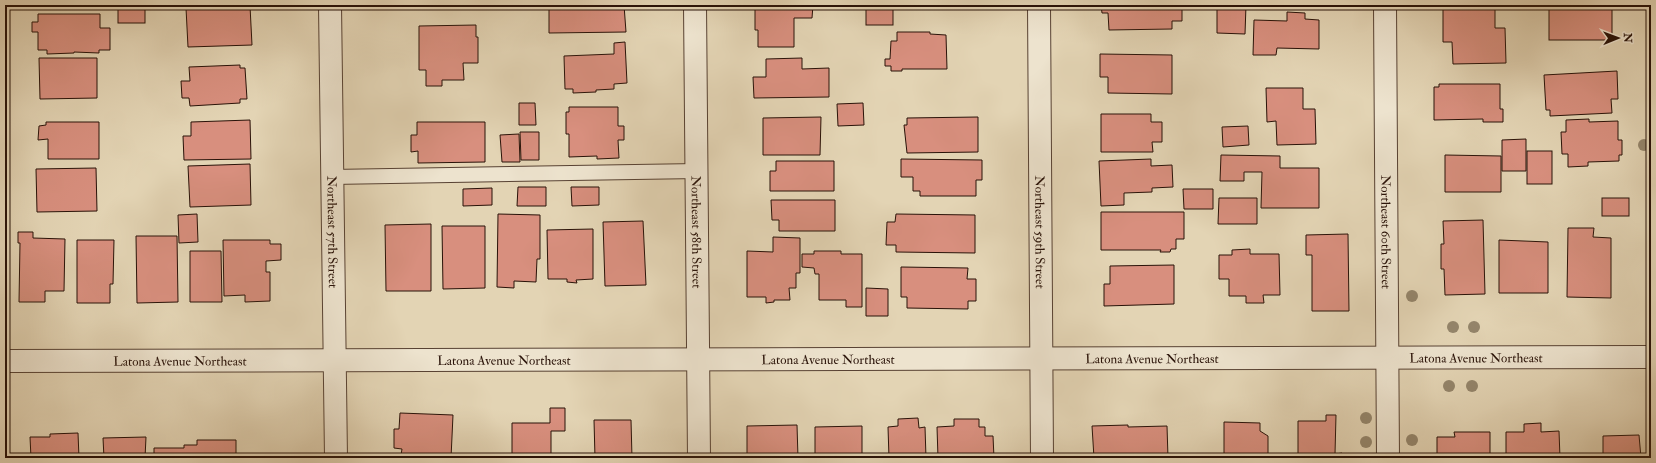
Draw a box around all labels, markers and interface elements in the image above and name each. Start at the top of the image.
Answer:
north arrow [1598,18,1638,58]
text: N [1621,32,1634,44]
street label: Northeast 59th Street [1031,175,1048,289]
street label: Northeast 60th Street [1377,175,1394,289]
street label: Northeast 57th Street [323,176,341,288]
street label: Northeast 58th Street [688,176,705,288]
street label: Latona Avenue Northeast [1409,350,1543,367]
street label: Latona Avenue Northeast [1085,351,1219,367]
street label: Latona Avenue Northeast [761,352,895,368]
street label: Latona Avenue Northeast [113,353,247,370]
street label: Latona Avenue Northeast [437,353,571,369]

